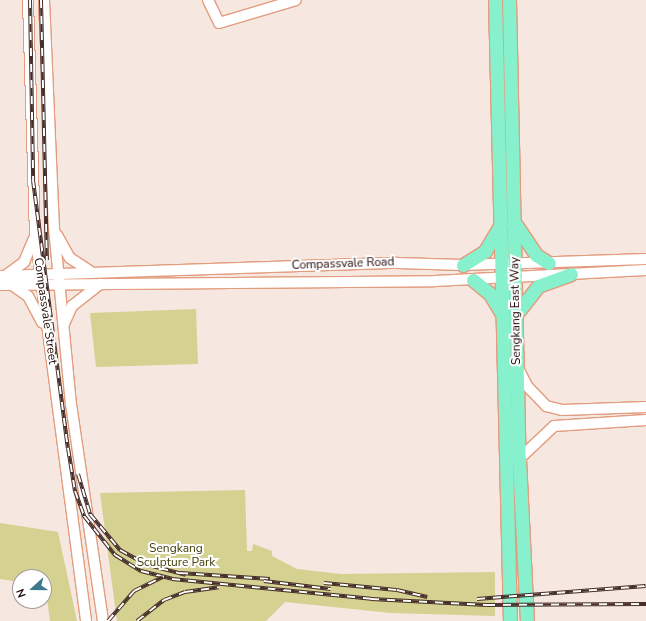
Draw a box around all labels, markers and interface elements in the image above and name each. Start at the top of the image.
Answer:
street label: Compassvale Road [291,255,395,273]
street label: Compassvale Street [30,257,60,365]
street label: Sengkang East Way [508,257,524,365]
park label: Sengkang Sculpture Park [137,542,215,570]
north arrow [12,569,52,609]
text: N [13,587,30,600]

